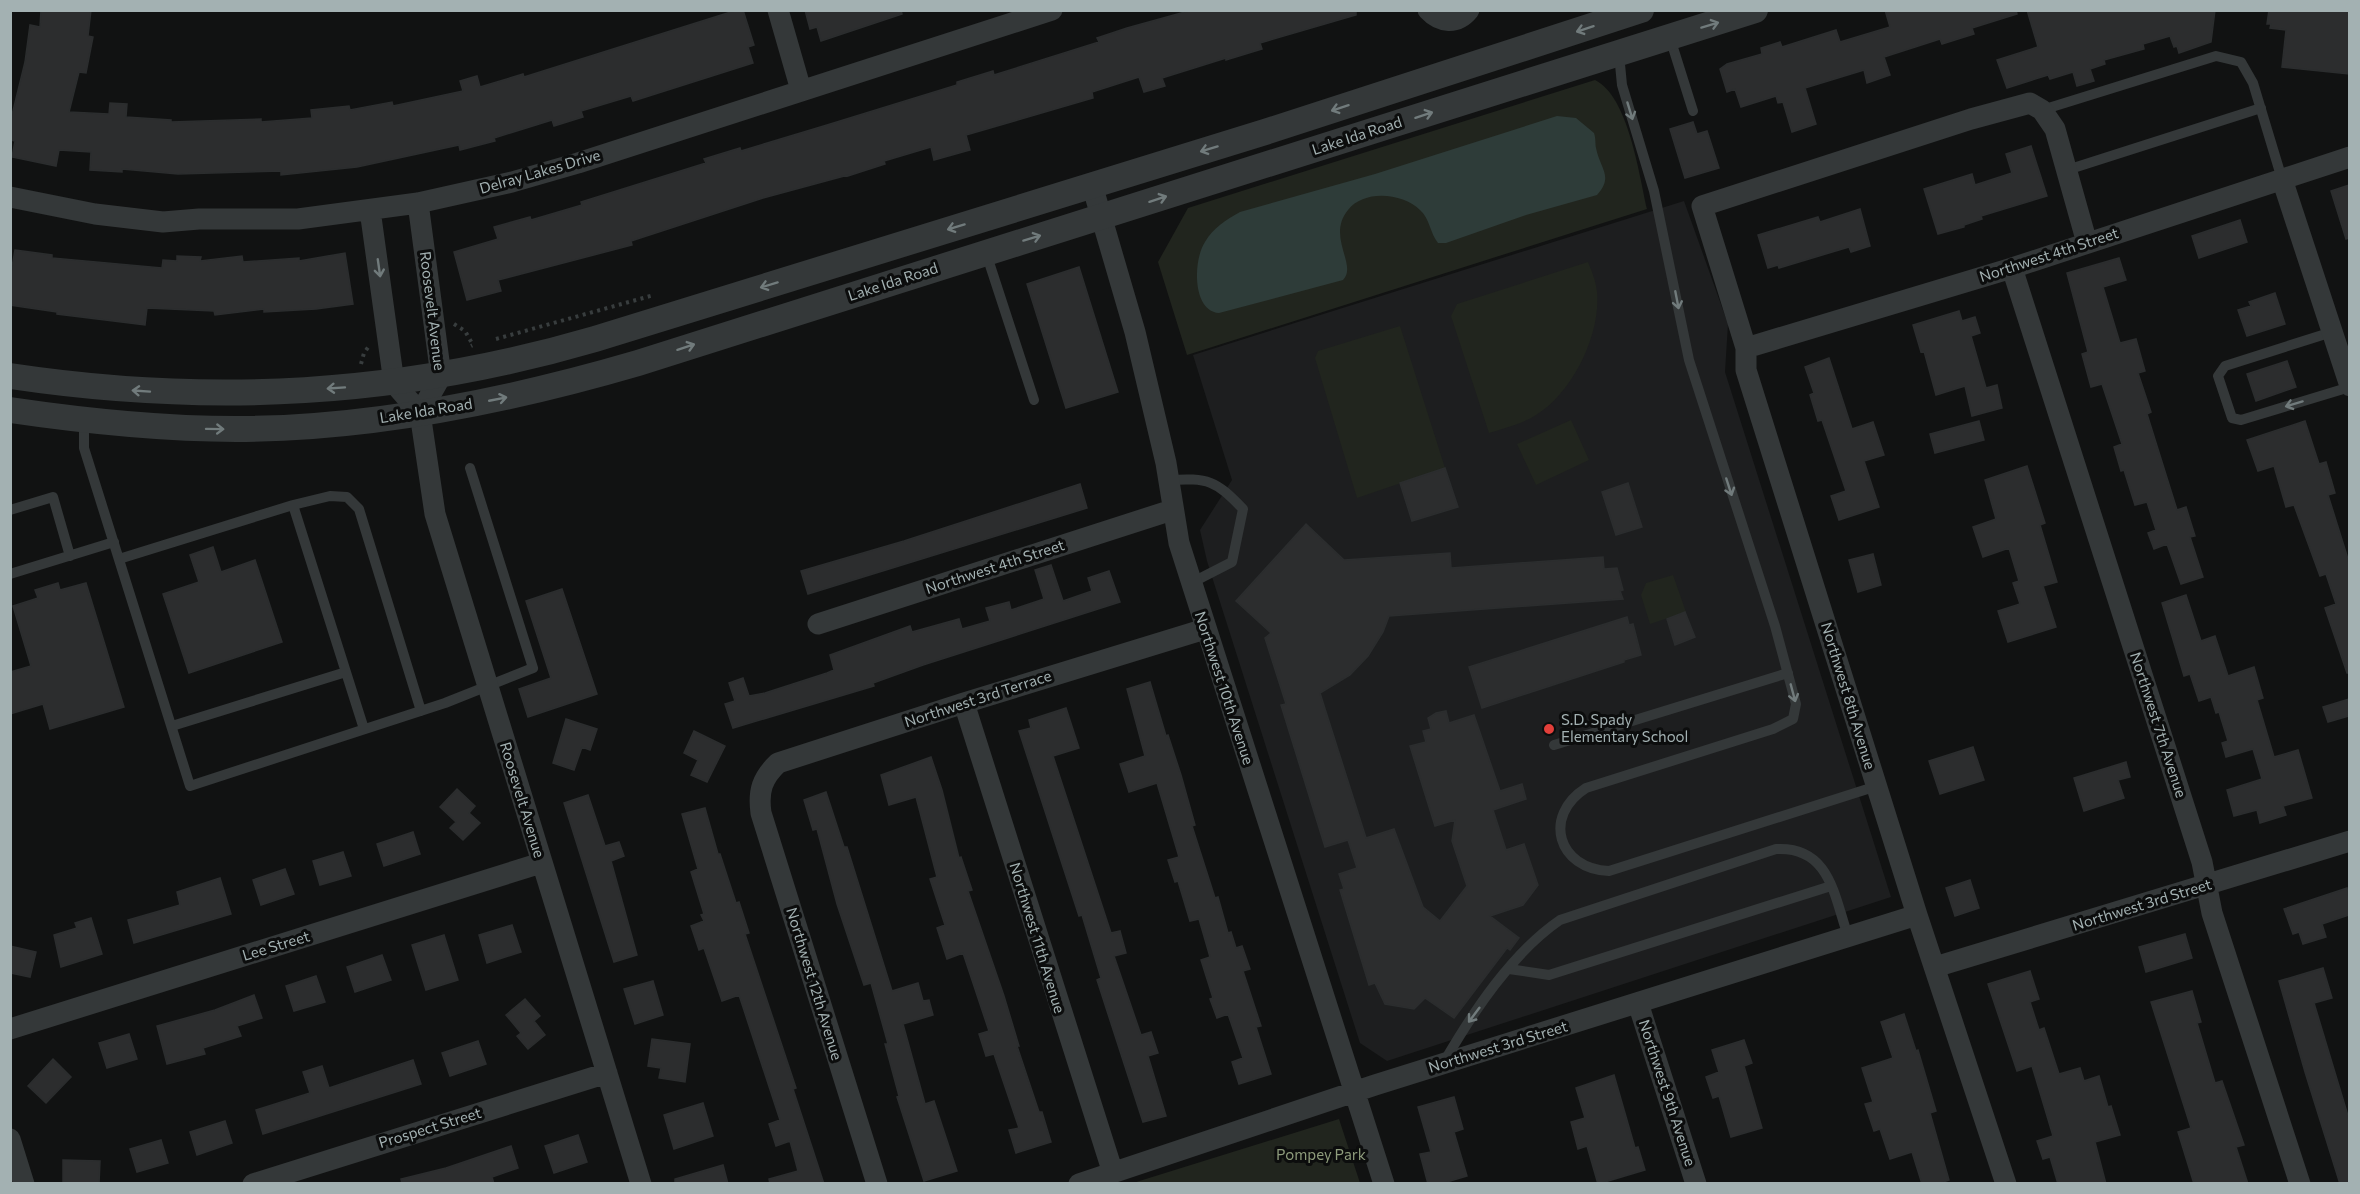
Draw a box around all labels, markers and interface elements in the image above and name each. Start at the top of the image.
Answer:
one-way arrow [1700,19,1719,30]
one-way arrow [1576,24,1595,35]
one-way arrow [1625,101,1636,120]
one-way arrow [1331,103,1350,114]
one-way arrow [1414,109,1433,120]
street label: Lake Ida Road [1309,112,1404,158]
one-way arrow [1200,144,1219,155]
street label: Delray Lakes Drive [477,145,602,197]
one-way arrow [1148,193,1167,204]
one-way arrow [947,222,966,233]
street label: Northwest 4th Street [1977,223,2121,285]
one-way arrow [1022,232,1041,243]
street label: Roosevelt Avenue [417,250,449,372]
one-way arrow [373,257,384,277]
street label: Lake Ida Road [845,258,940,304]
one-way arrow [760,280,779,291]
one-way arrow [1672,289,1683,309]
one-way arrow [676,341,695,352]
one-way arrow [327,383,347,394]
one-way arrow [132,386,152,397]
one-way arrow [488,393,507,404]
street label: Lake Ida Road [378,394,473,426]
one-way arrow [2285,399,2304,410]
one-way arrow [205,423,225,434]
one-way arrow [1725,477,1736,496]
street label: Northwest 4th Street [923,535,1067,597]
street label: Northwest 10th Avenue [1192,609,1258,767]
street label: Northwest 8th Avenue [1818,620,1880,772]
street label: Northwest 7th Avenue [2127,650,2191,800]
street label: Northwest 3rd Terrace [902,666,1054,730]
one-way arrow [1788,684,1800,703]
place label: S.D. Spady Elementary School [1561,710,1688,745]
marker: S.D. Spady Elementary School [1542,722,1556,736]
street label: Roosevelt Avenue [497,740,549,860]
street label: Northwest 11th Avenue [1006,860,1070,1015]
street label: Northwest 3rd Street [2070,874,2213,934]
street label: Northwest 12th Avenue [783,905,847,1062]
street label: Lee Street [240,926,312,964]
one-way arrow [1468,1007,1480,1023]
street label: Northwest 3rd Street [1426,1016,1569,1076]
street label: Northwest 9th Avenue [1636,1017,1700,1168]
street label: Prospect Street [376,1103,483,1151]
park label: Pompey Park [1276,1145,1366,1163]

